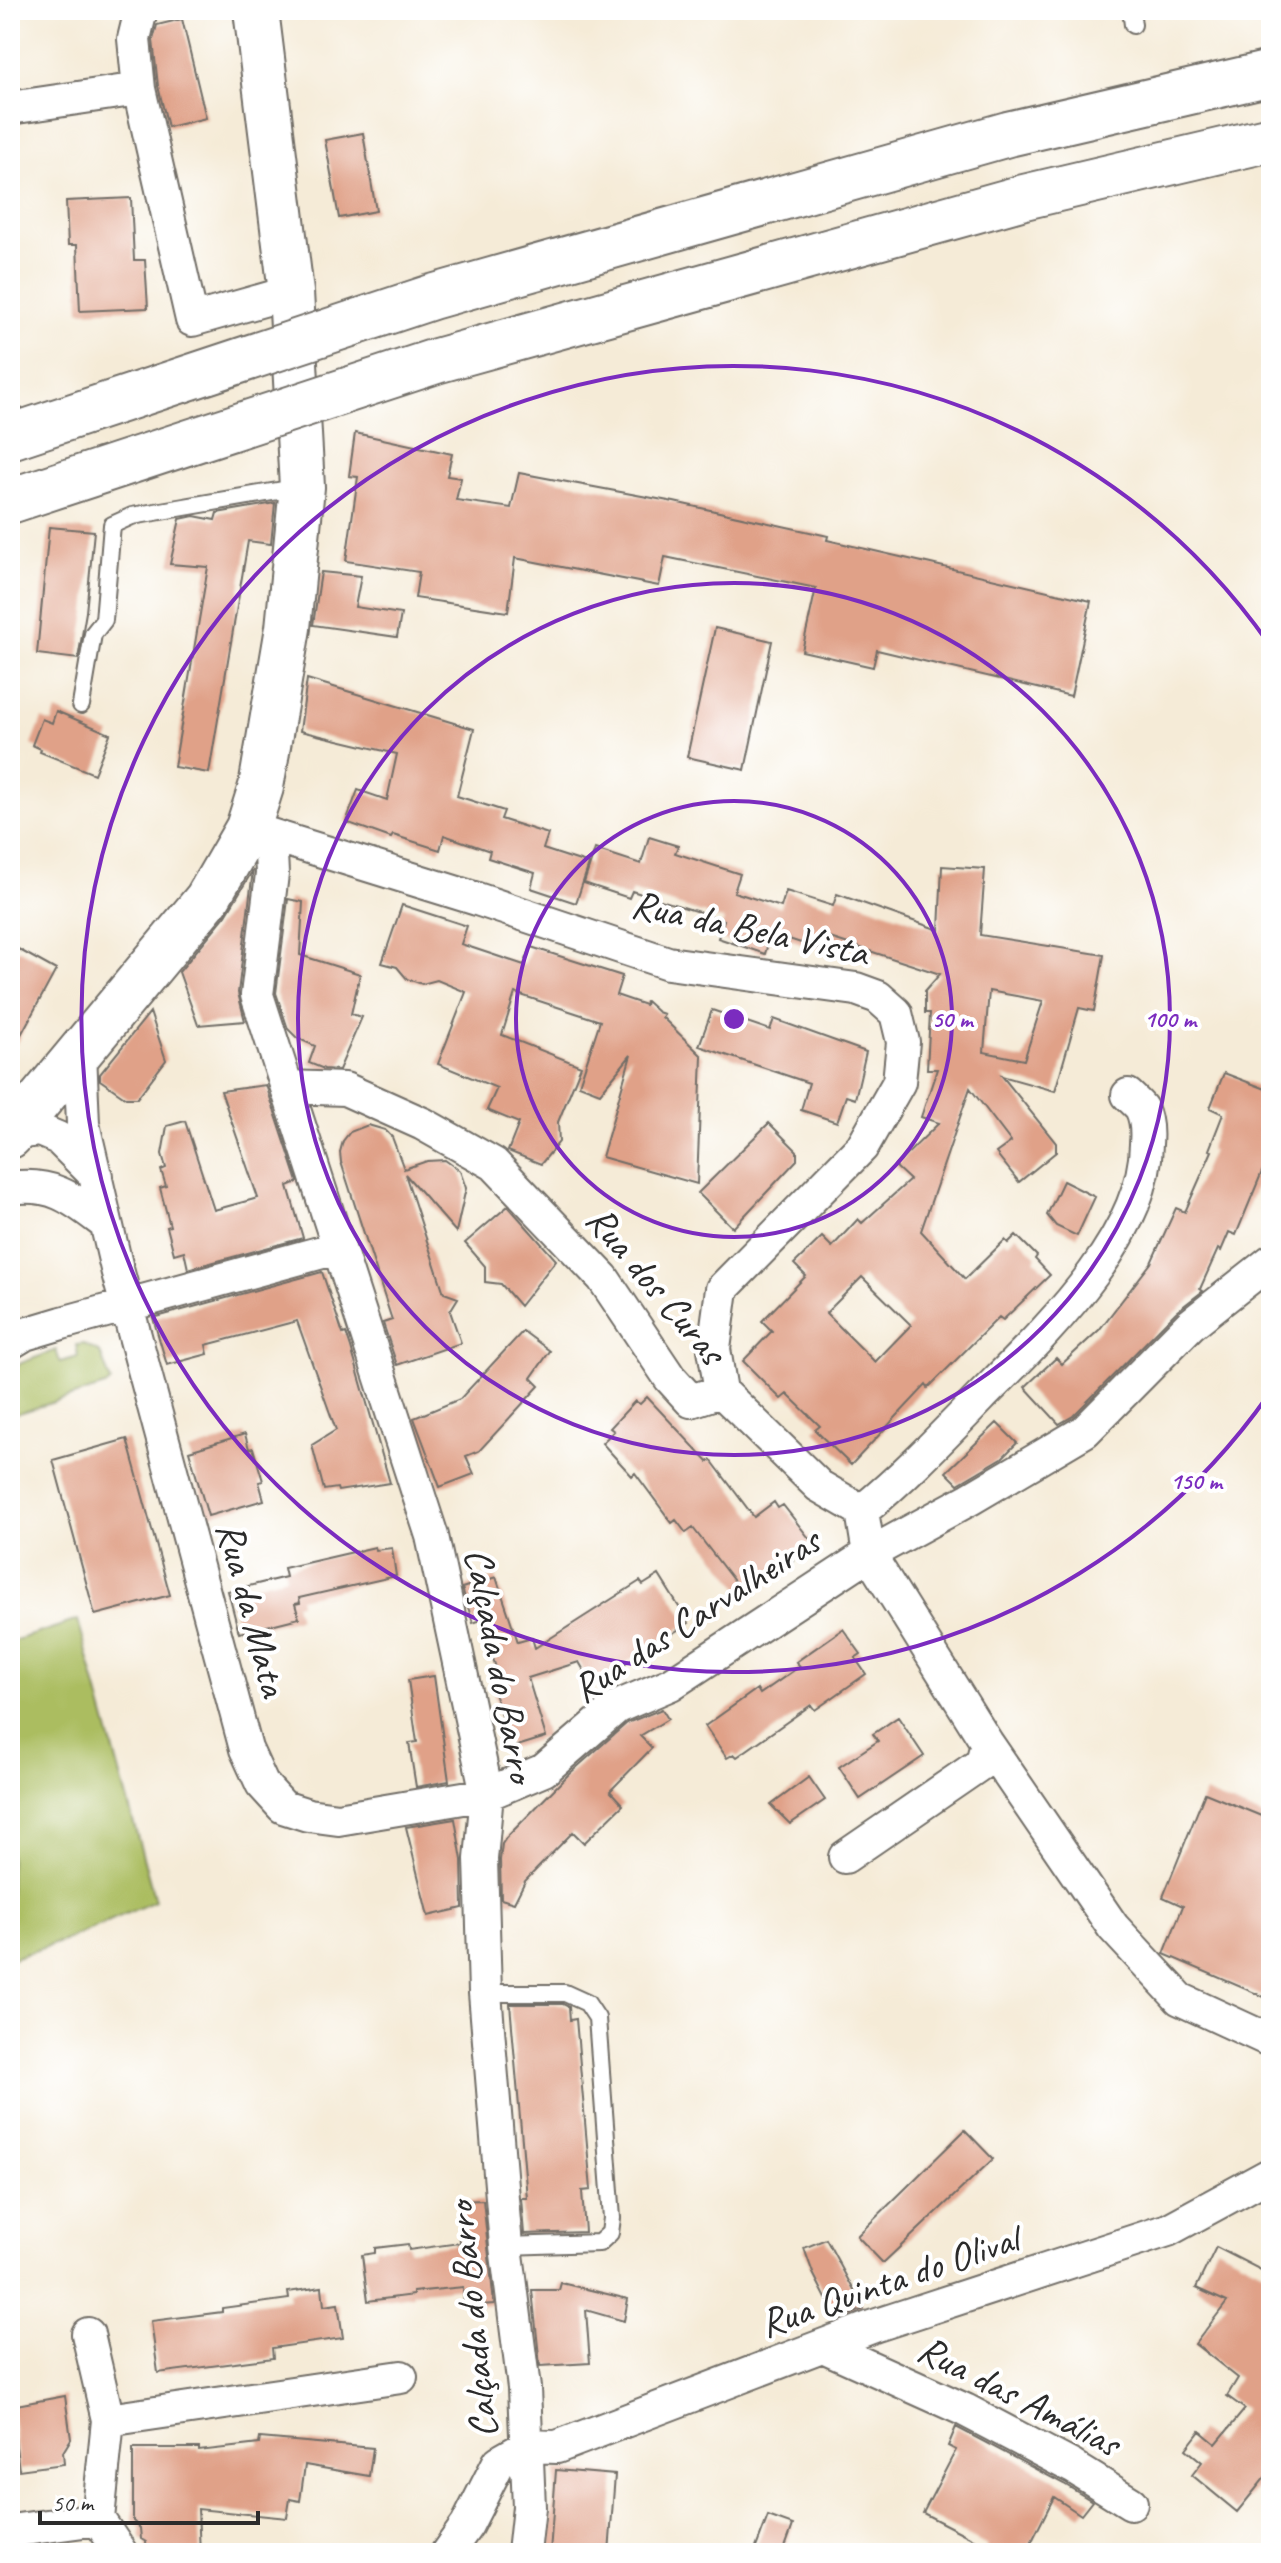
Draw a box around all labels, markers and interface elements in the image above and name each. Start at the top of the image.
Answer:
street label: Rua da Bela Vista [627,879,875,978]
text: 50 m [932,1004,975,1034]
text: 100 m [1144,1004,1198,1034]
centre of rings [720,1005,748,1033]
street label: Rua dos Curas [575,1196,739,1377]
text: 150 m [1170,1466,1224,1496]
street label: Rua das Carvalheiras [563,1514,832,1714]
street label: Rua da Mata [205,1516,300,1704]
street label: Calçada do Barro [453,1544,548,1790]
street label: Calçada do Barro [434,2196,509,2440]
street label: Rua Quinta do Olival [753,2211,1031,2349]
street label: Rua das Amálias [910,2324,1131,2470]
scale bar [40,2475,258,2525]
text: 50 m [52,2488,95,2518]

